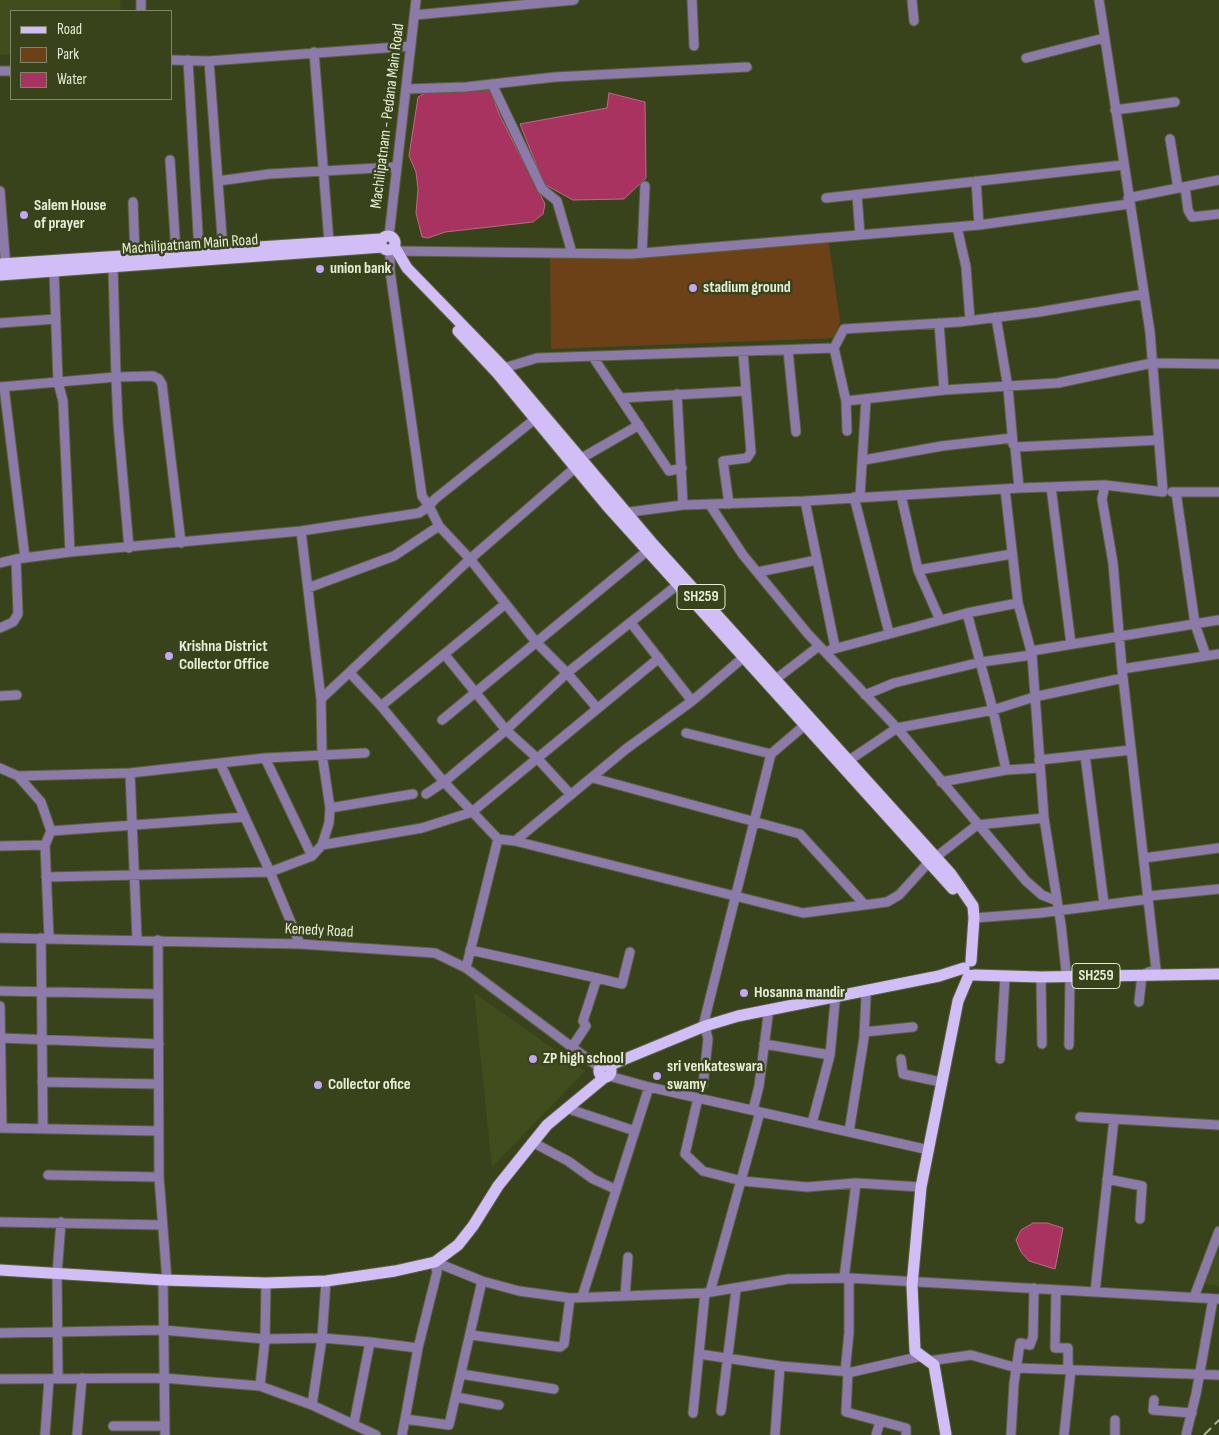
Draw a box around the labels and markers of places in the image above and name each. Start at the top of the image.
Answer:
place label: Salem House of prayer [34,196,106,234]
marker: Salem House of prayer [18,209,30,221]
place label: union bank [330,259,391,279]
marker: union bank [314,263,326,275]
place label: stadium ground [703,278,791,298]
marker: stadium ground [687,282,699,294]
place label: Krishna District Collector Office [179,637,269,675]
marker: Krishna District Collector Office [163,650,175,662]
place label: Hosanna mandir [754,983,845,1003]
marker: Hosanna mandir [738,987,750,999]
place label: ZP high school [543,1049,624,1069]
marker: ZP high school [527,1053,539,1065]
place label: sri venkateswara swamy [667,1057,763,1095]
marker: sri venkateswara swamy [651,1070,663,1082]
place label: Collector ofice [328,1075,411,1095]
marker: Collector ofice [312,1079,324,1091]

